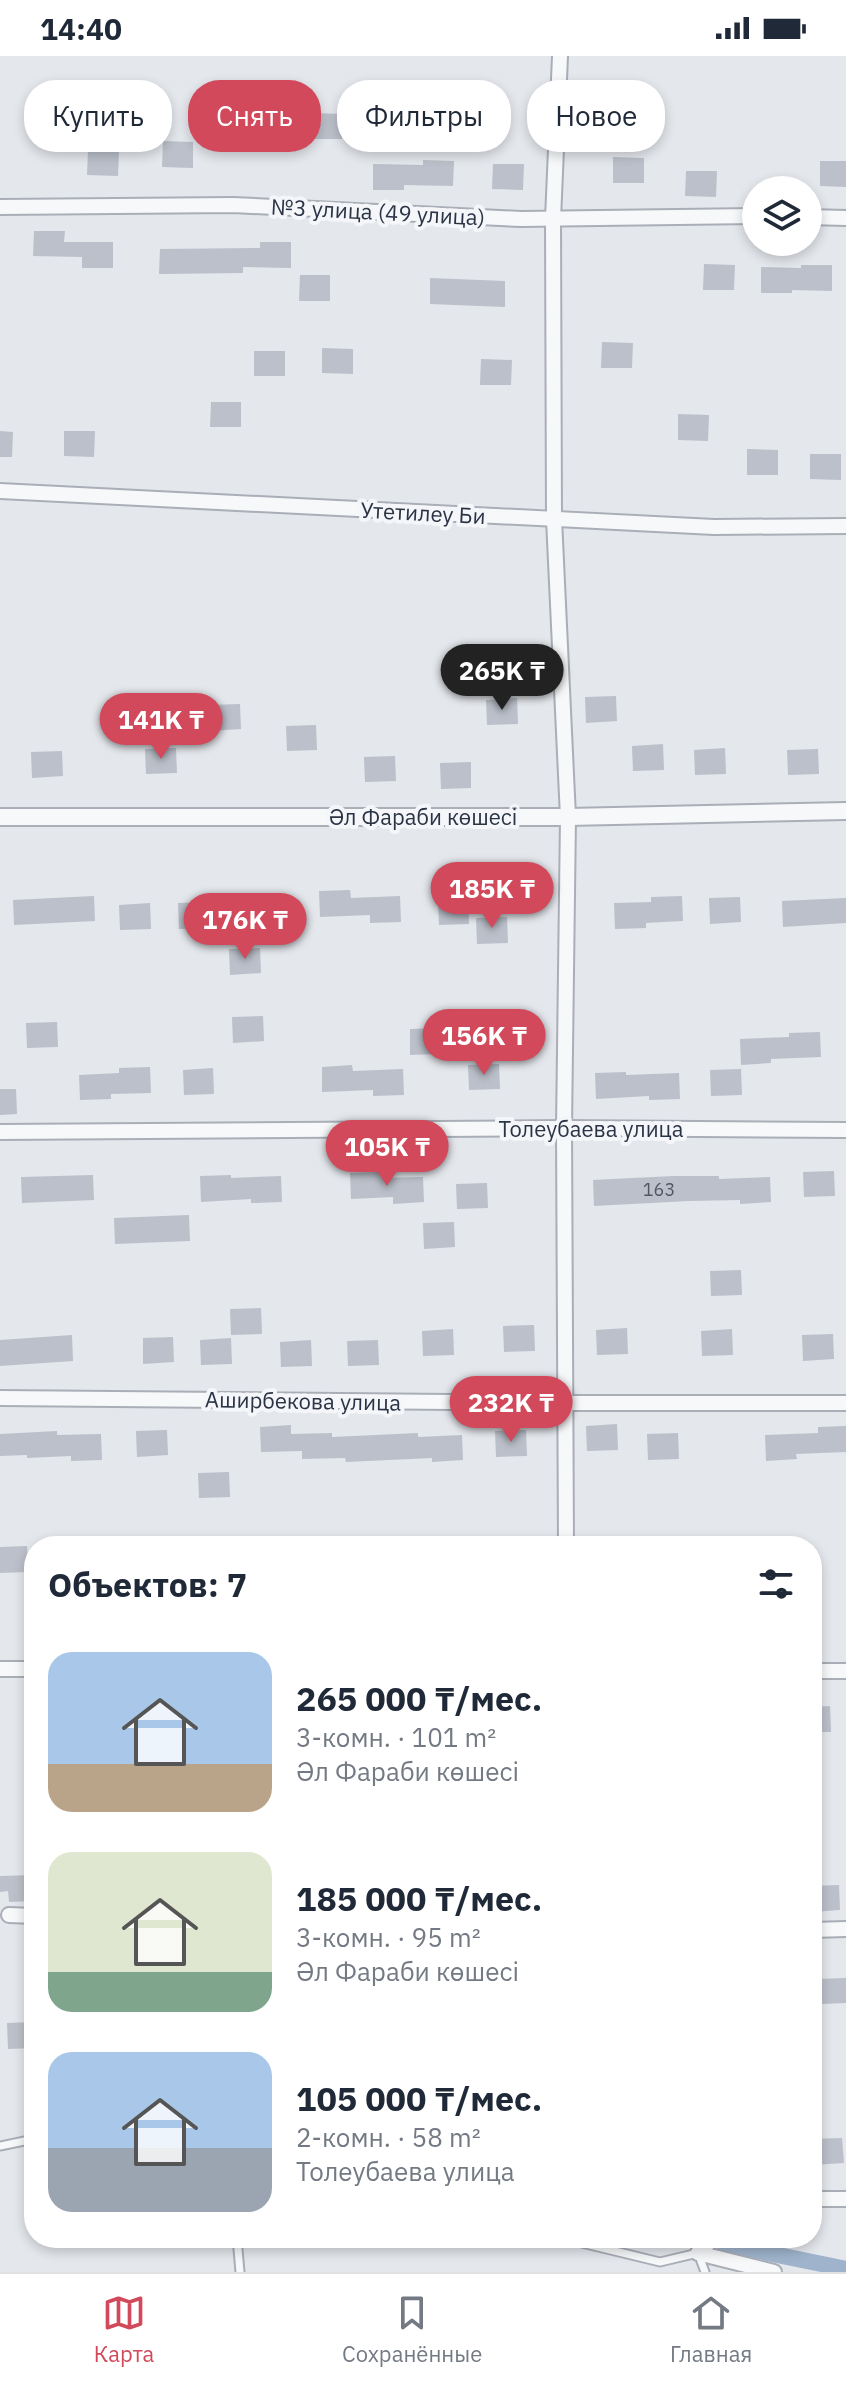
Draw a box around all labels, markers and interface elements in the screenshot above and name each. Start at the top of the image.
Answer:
text: 14:40 [40,9,122,48]
chip: Купить [24,80,172,152]
chip: Снять [188,80,321,152]
chip: Фильтры [337,80,511,152]
chip: Новое [527,80,665,152]
map controls [742,176,822,256]
button: layers [742,176,822,256]
street label: №3 улица (49 улица) [270,191,486,232]
street label: Утетилеу Би [360,495,486,530]
pin: 265K ₸ [437,644,567,712]
text: 265K ₸ [459,653,545,687]
pin: 141K ₸ [96,693,226,761]
text: 141K ₸ [118,702,204,736]
street label: Әл Фараби көшесі [329,802,517,831]
pin: 185K ₸ [427,862,557,930]
text: 185K ₸ [449,871,535,905]
pin: 176K ₸ [180,893,310,961]
text: 176K ₸ [202,902,288,936]
pin: 156K ₸ [419,1009,549,1077]
text: 156K ₸ [441,1018,527,1052]
street label: Толеубаева улица [498,1114,684,1143]
pin: 105K ₸ [322,1120,452,1188]
text: 105K ₸ [344,1129,430,1163]
house number: 163 [643,1178,675,1201]
pin: 232K ₸ [446,1376,576,1444]
street label: Аширбекова улица [205,1384,402,1417]
text: 232K ₸ [468,1385,554,1419]
text: Объектов: 7 [48,1562,247,1606]
icon: filters [754,1562,798,1606]
text: 265 000 ₸/мес. [296,1676,542,1720]
icon: home [112,1684,208,1780]
text: 3-комн. · 101 m² [296,1720,496,1754]
text: Әл Фараби көшесі [296,1754,519,1788]
text: 185 000 ₸/мес. [296,1876,542,1920]
icon: home [112,1884,208,1980]
text: 3-комн. · 95 m² [296,1920,481,1954]
text: Әл Фараби көшесі [296,1954,519,1988]
text: 105 000 ₸/мес. [296,2076,542,2120]
icon: home [112,2084,208,2180]
text: 2-комн. · 58 m² [296,2120,481,2154]
text: Толеубаева улица [296,2154,515,2188]
tab: Карта [94,2291,154,2368]
tab: Сохранённые [342,2291,482,2368]
tab: Главная [670,2291,752,2368]

